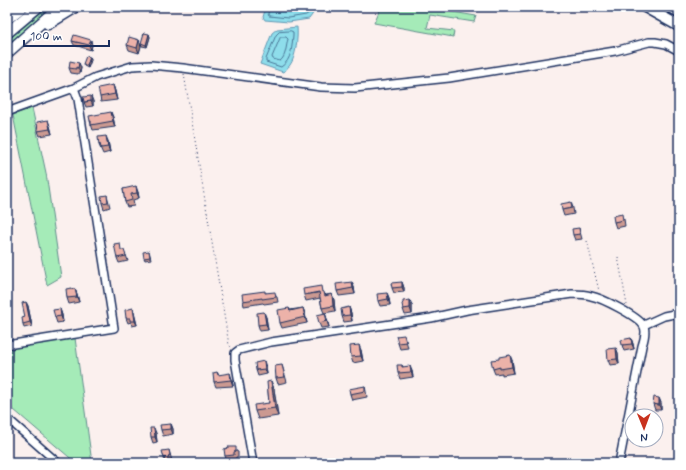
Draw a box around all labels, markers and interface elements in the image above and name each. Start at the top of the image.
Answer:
scale bar [24,22,109,48]
text: 100 m [30,29,62,45]
north arrow [624,408,664,448]
text: N [640,430,648,444]

